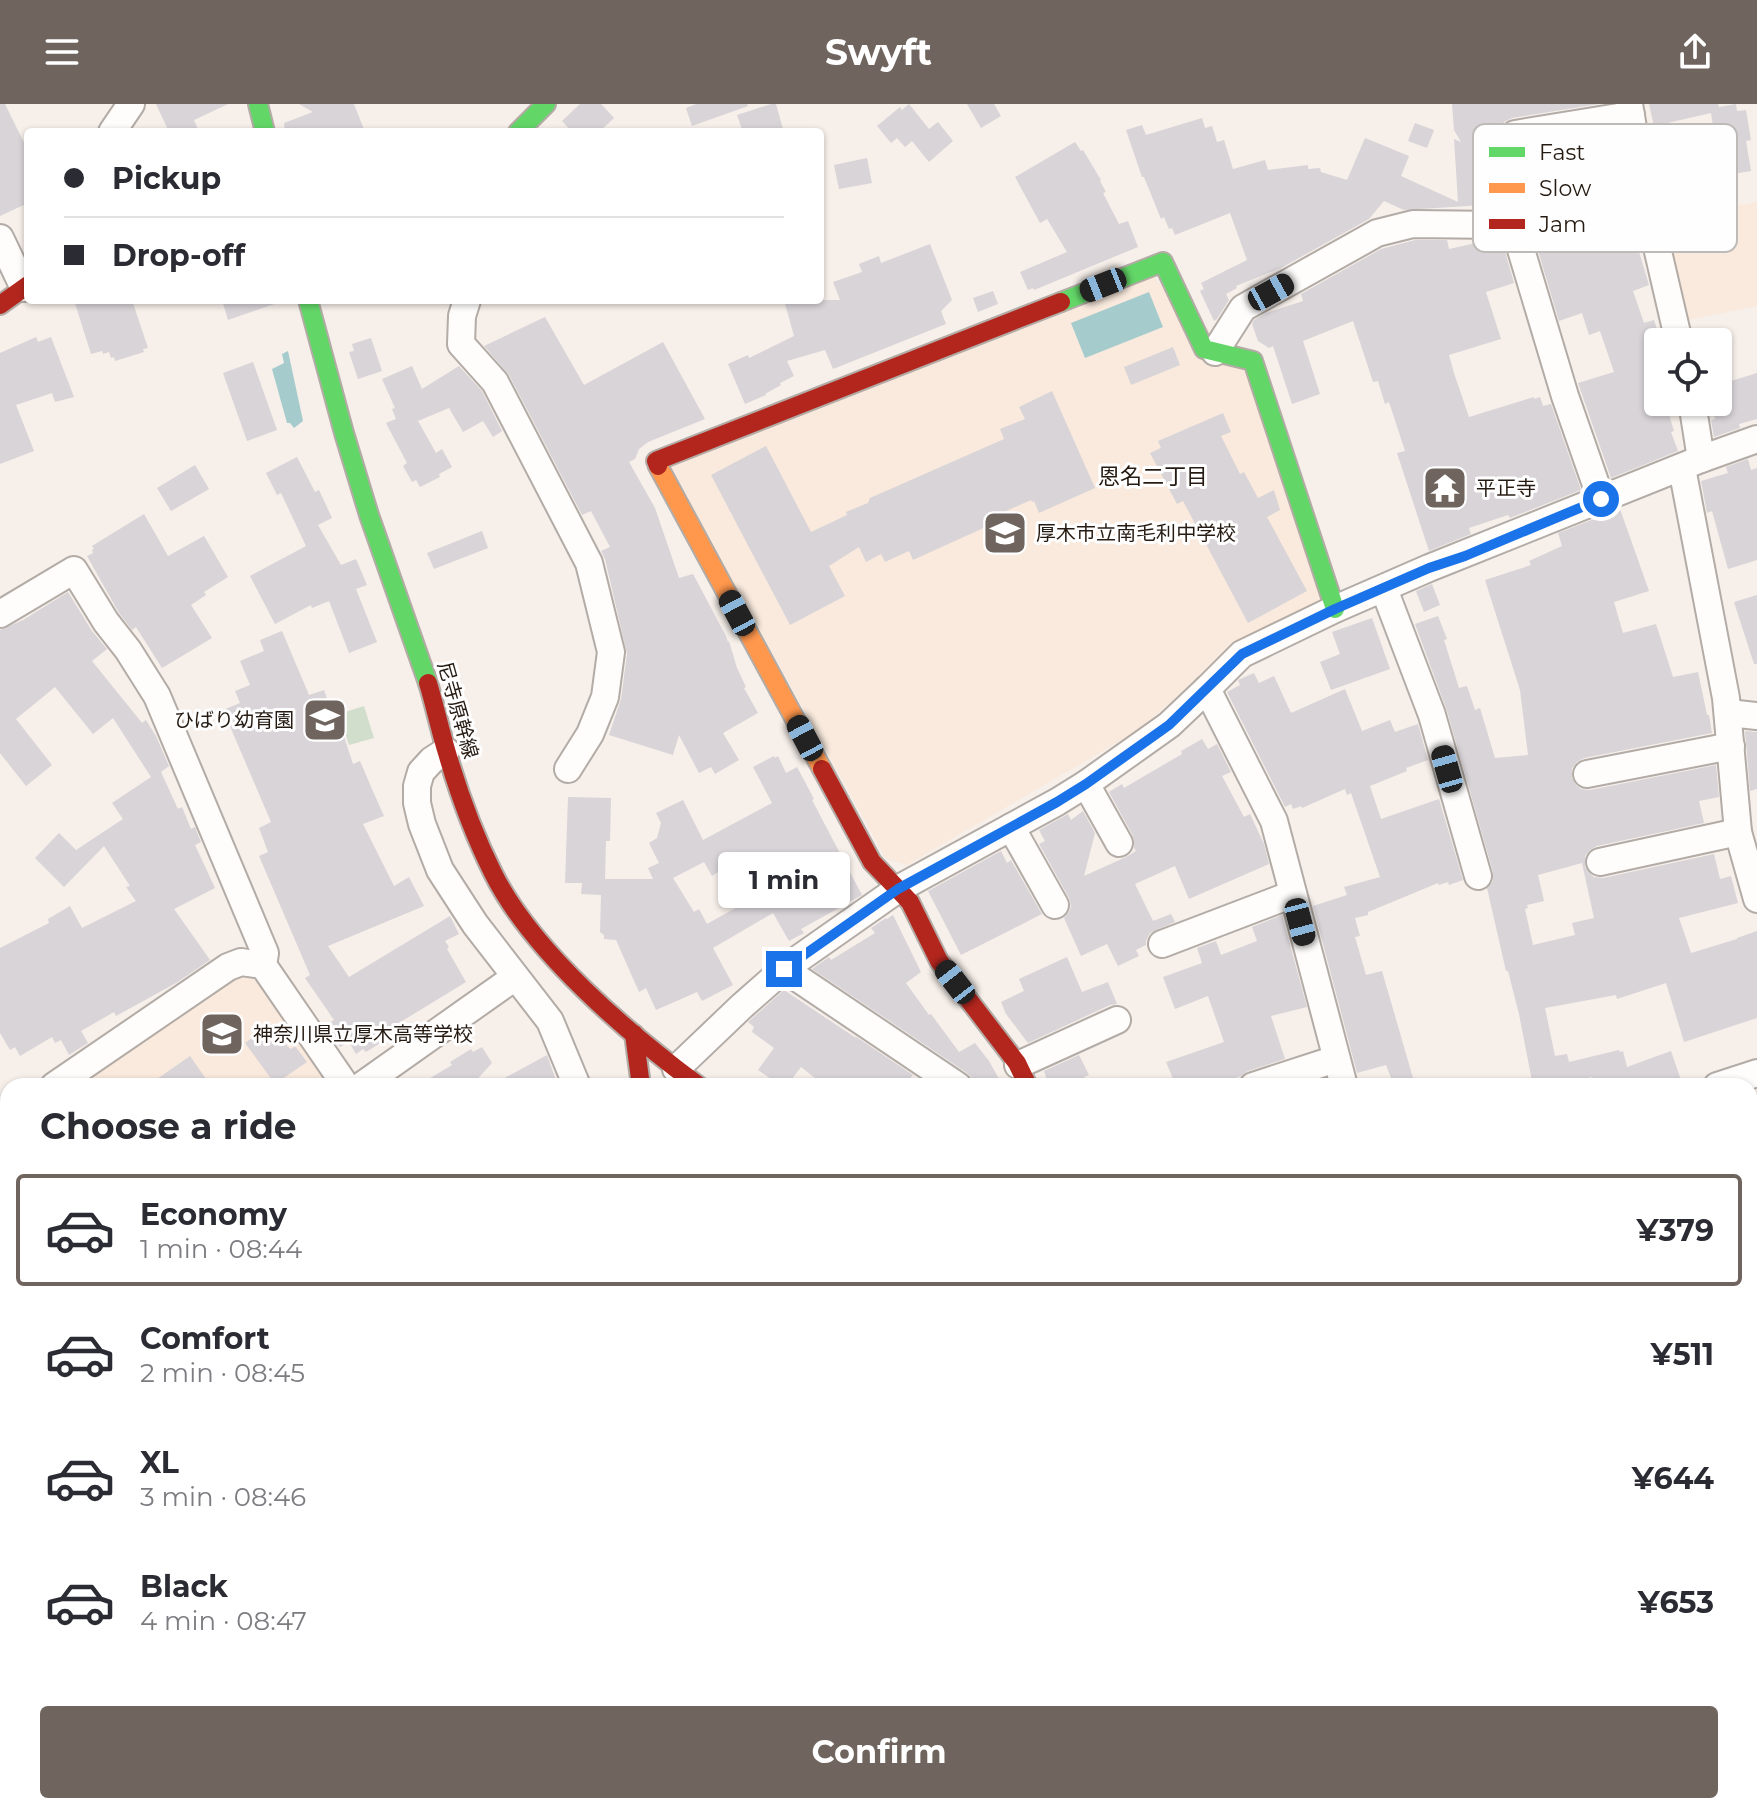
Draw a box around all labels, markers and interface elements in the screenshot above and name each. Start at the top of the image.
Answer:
icon: menu [40,30,84,74]
text: Swyft [825,30,932,74]
icon: share [1673,30,1717,74]
legend [1473,124,1737,252]
text: Fast [1539,139,1585,166]
text: Pickup [112,160,221,197]
text: Slow [1539,175,1592,202]
text: Jam [1538,211,1586,238]
text: Drop-off [112,237,245,274]
car [1076,265,1130,305]
car [1244,270,1298,314]
map controls [1644,328,1732,416]
button: locate [1644,328,1732,416]
district label: 恩名二丁目 [1098,463,1208,490]
temple icon: 平正寺 [1421,464,1469,512]
place label: 平正寺 [1476,476,1536,500]
route start [1583,481,1619,517]
school or university icon: 厚木市立南毛利中学校 [981,509,1029,557]
place label: 厚木市立南毛利中学校 [1036,521,1236,545]
car [715,586,759,640]
street label: 尼寺原幹線 [433,659,483,761]
school or university icon: ひばり幼育園 [301,696,349,744]
place label: ひばり幼育園 [174,708,294,732]
car [783,711,827,765]
car [1429,743,1465,795]
callout: 1 min [718,853,850,909]
text: 1 min [749,864,819,896]
car [1282,896,1318,948]
route end [766,951,802,987]
car [931,956,979,1008]
school or university icon: 神奈川県立厚木高等学校 [198,1010,246,1058]
place label: 神奈川県立厚木高等学校 [253,1022,473,1046]
text: Choose a ride [40,1104,297,1148]
icon: car [44,1194,116,1266]
text: Economy [140,1196,287,1233]
text: ¥379 [1636,1212,1714,1249]
text: 1 min · 08:44 [140,1233,302,1265]
icon: car [44,1318,116,1390]
text: Comfort [140,1320,270,1357]
text: ¥511 [1651,1336,1714,1373]
text: 2 min · 08:45 [140,1357,305,1389]
icon: car [44,1442,116,1514]
text: XL [140,1444,179,1481]
text: ¥644 [1632,1460,1714,1497]
text: 3 min · 08:46 [140,1481,306,1513]
icon: car [44,1566,116,1638]
text: Black [140,1568,228,1605]
text: ¥653 [1638,1584,1714,1621]
text: 4 min · 08:47 [140,1605,307,1637]
button: Confirm [40,1706,1718,1798]

